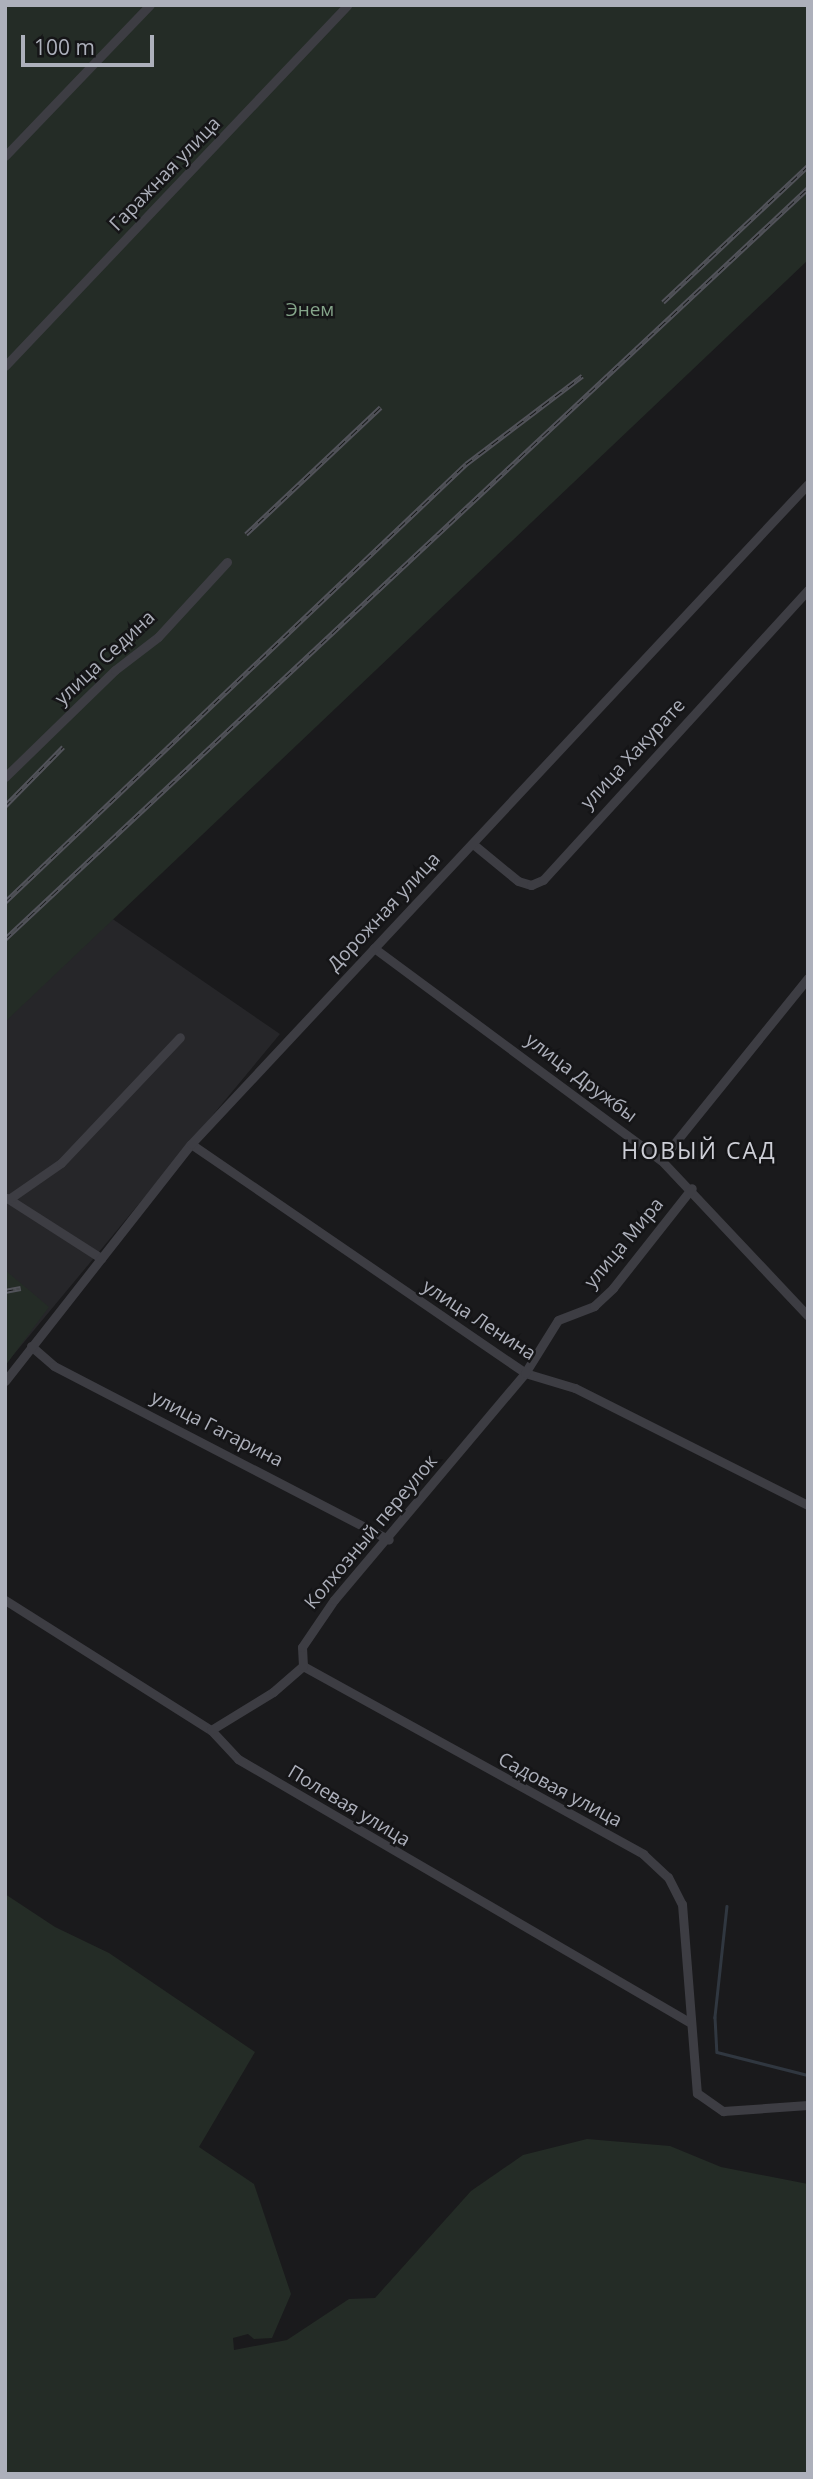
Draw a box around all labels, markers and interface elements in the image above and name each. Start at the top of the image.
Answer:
scale bar [24,21,158,65]
text: 100 m [34,33,95,61]
street label: Гаражная улица [105,112,225,236]
park label: Энем [286,299,334,321]
street label: улица Седина [50,606,160,710]
street label: улица Хакурате [576,694,690,814]
street label: Дорожная улица [323,848,445,976]
street label: улица Дружбы [521,1029,641,1127]
district label: НОВЫЙ САД [622,1136,776,1164]
street label: улица Мира [580,1193,668,1293]
street label: улица Ленина [418,1275,540,1365]
street label: улица Гагарина [147,1386,287,1472]
street label: Колхозный переулок [300,1450,442,1614]
street label: Садовая улица [494,1748,626,1832]
street label: Полевая улица [284,1761,414,1851]

